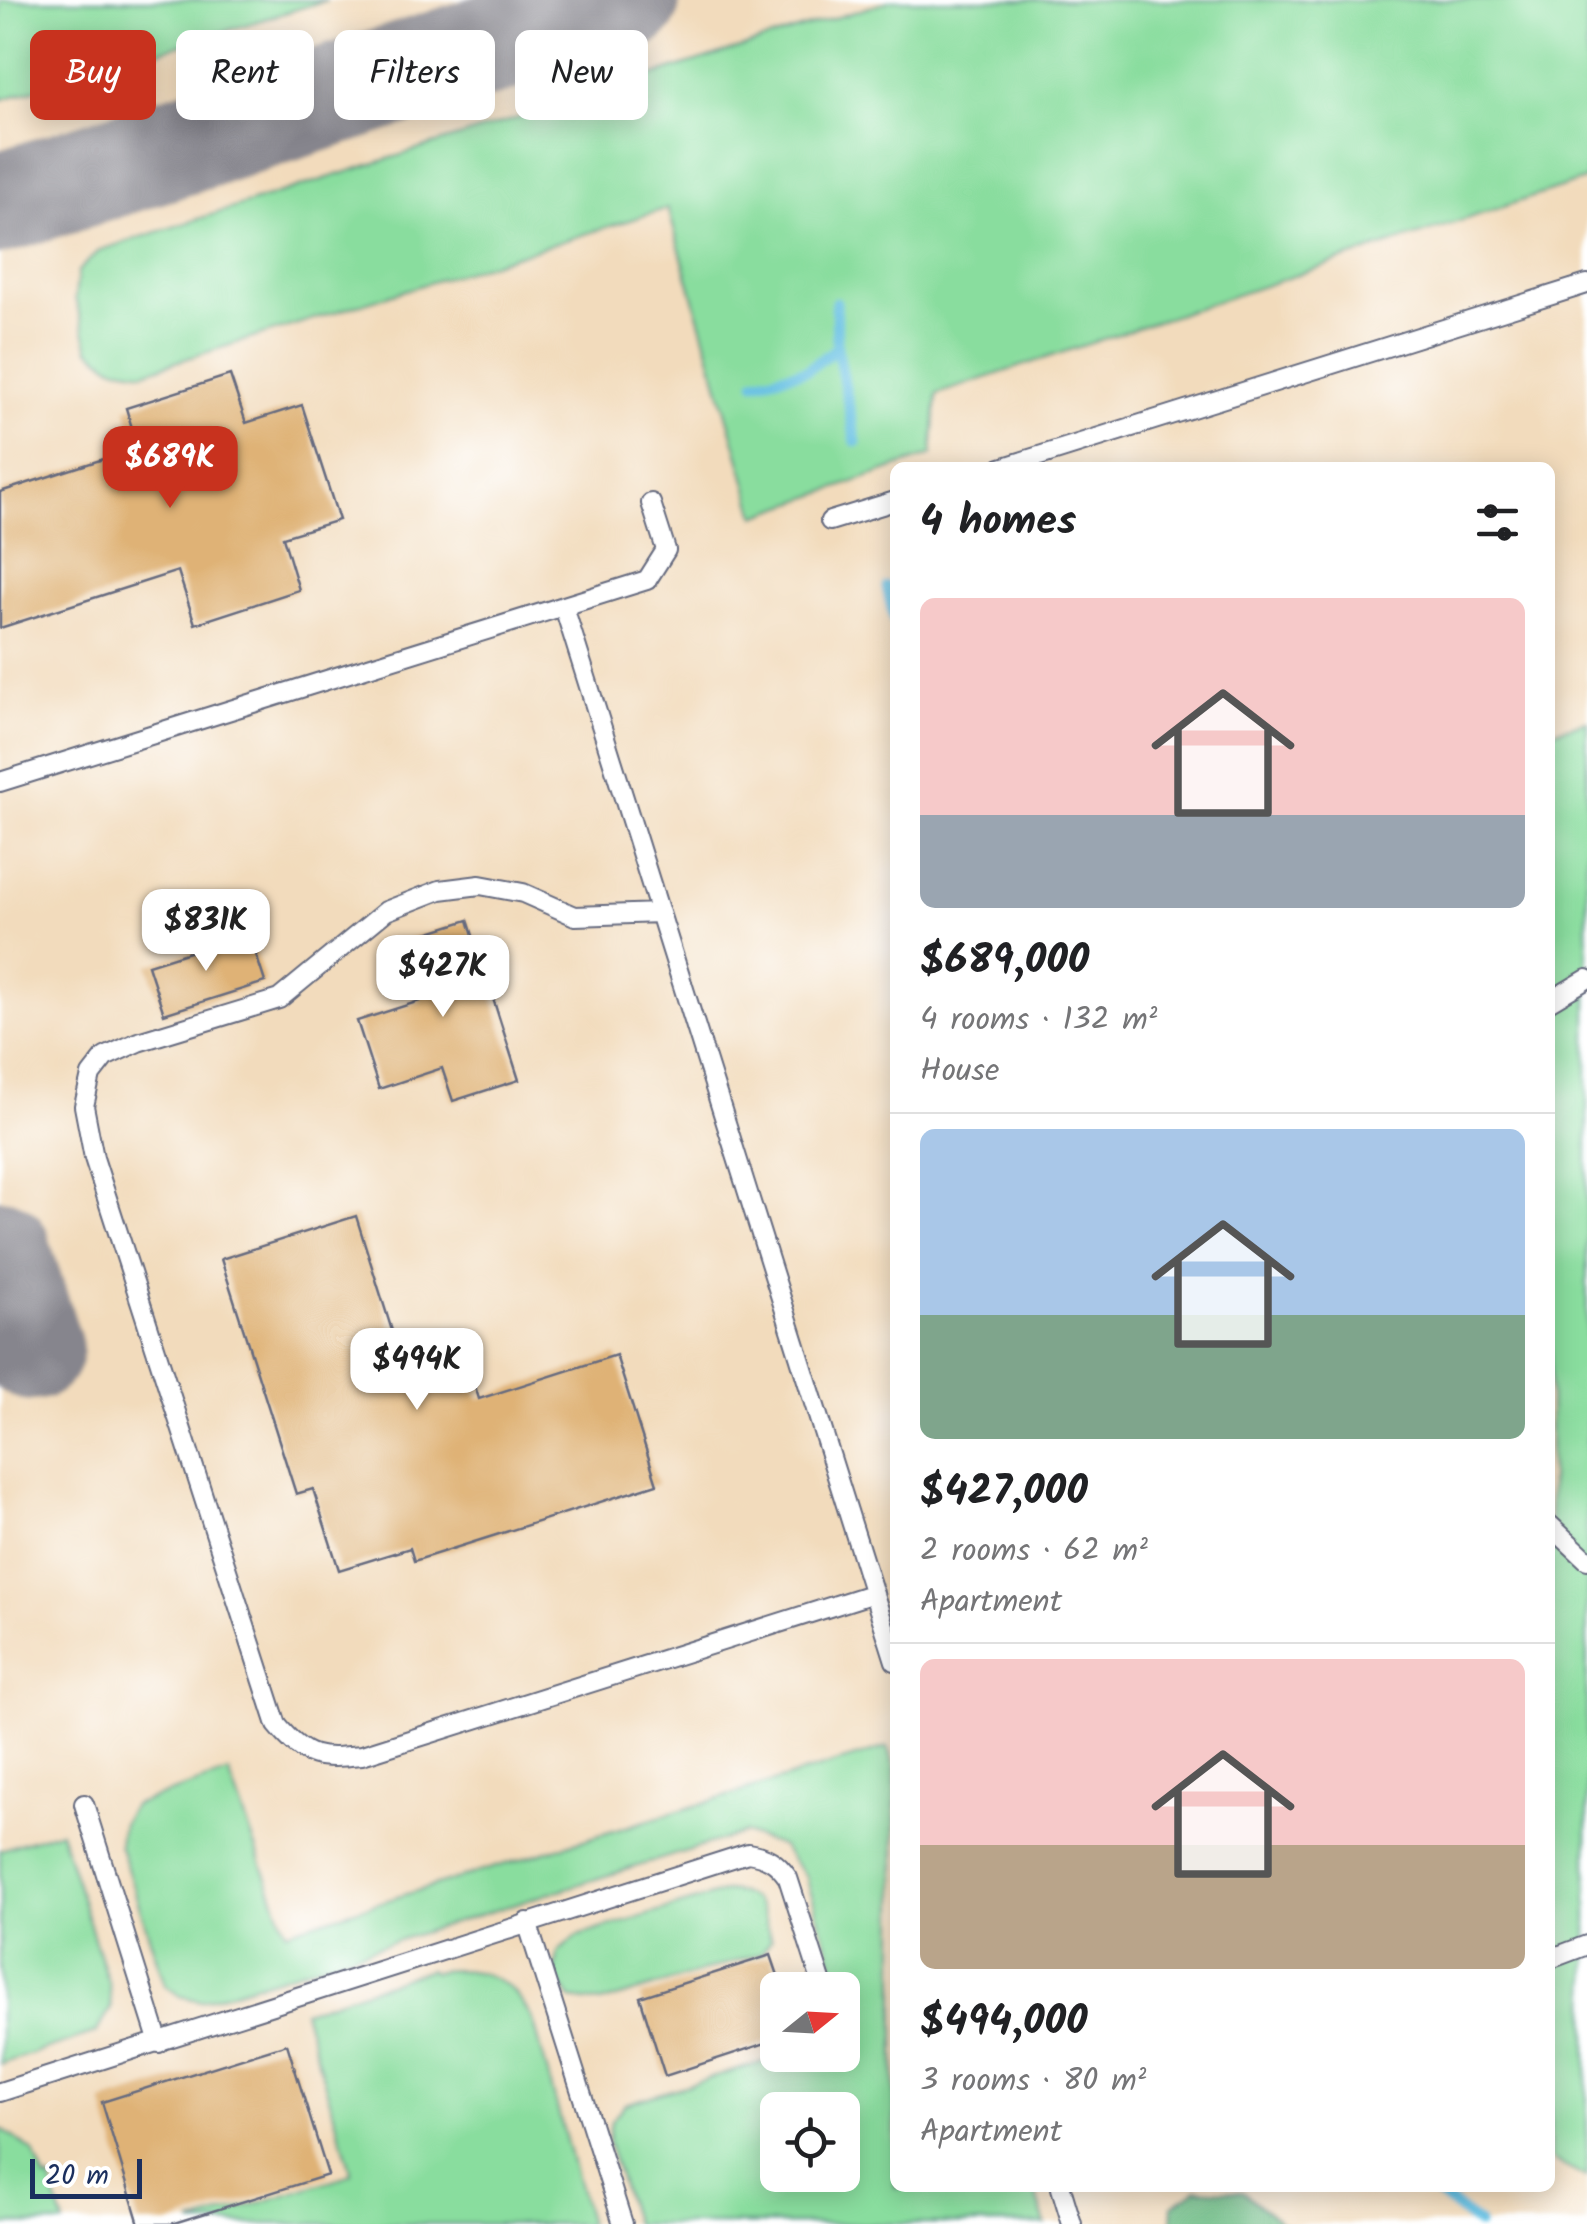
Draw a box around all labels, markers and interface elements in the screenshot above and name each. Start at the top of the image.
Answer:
chip: Buy [30,30,156,120]
chip: Rent [176,30,314,120]
chip: Filters [334,30,495,120]
chip: New [515,30,648,120]
pin: $689K [100,426,240,511]
text: $689K [125,433,215,484]
text: 4 homes [920,489,1076,556]
icon: filters [1470,495,1525,550]
icon: home [1133,663,1313,843]
pin: $831K [136,889,276,974]
text: $831K [164,896,248,947]
text: $689,000 [920,928,1089,995]
pin: $427K [373,935,513,1020]
text: $427K [398,942,488,993]
text: 4 rooms · 132 m² [920,995,1157,1046]
text: House [920,1046,999,1097]
icon: home [1133,1194,1313,1374]
pin: $494K [347,1328,487,1413]
text: $494K [372,1335,462,1386]
text: $427,000 [920,1459,1088,1526]
text: 2 rooms · 62 m² [920,1526,1148,1577]
text: Apartment [920,1577,1062,1628]
icon: home [1133,1724,1313,1904]
north arrow [760,1972,860,2072]
map controls [760,1972,860,2192]
text: $494,000 [920,1989,1088,2056]
text: 3 rooms · 80 m² [920,2056,1146,2107]
button: locate [760,2092,860,2192]
text: Apartment [920,2107,1062,2158]
scale bar [30,2154,142,2198]
text: 20 m [45,2154,109,2199]

